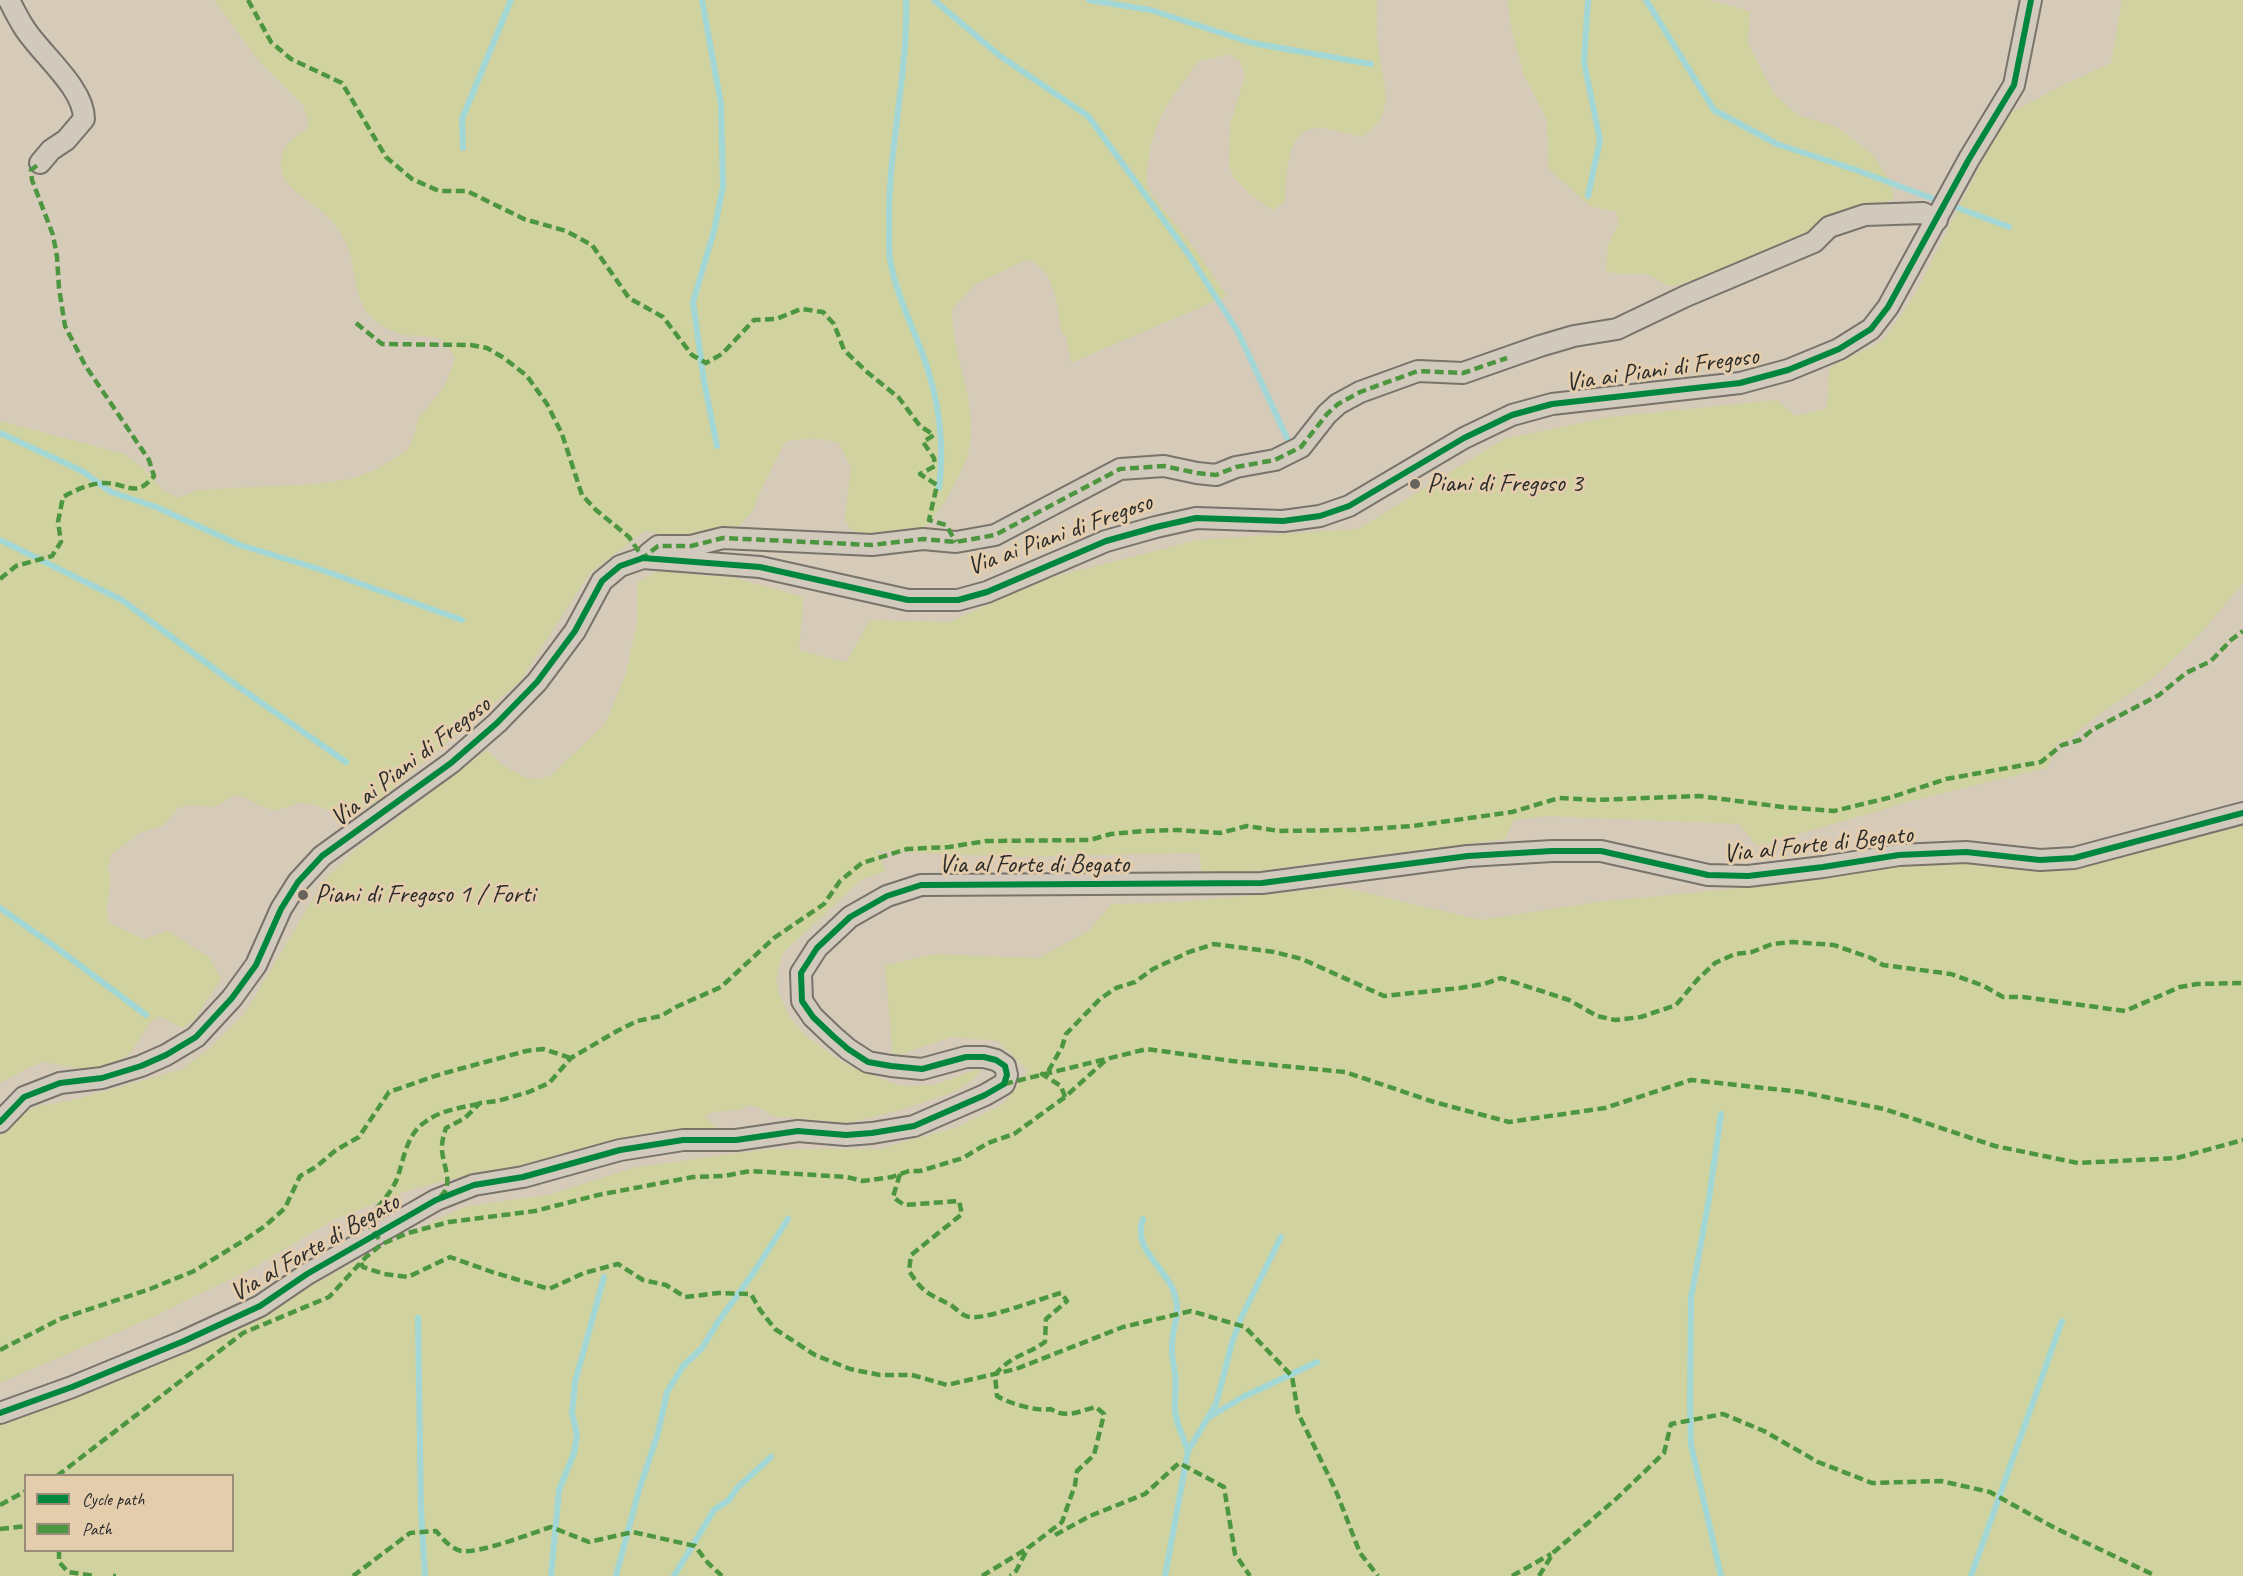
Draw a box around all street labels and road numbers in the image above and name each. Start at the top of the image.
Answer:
street label: Via ai Piani di Fregoso [1564,341,1760,399]
street label: Via ai Piani di Fregoso [963,487,1157,583]
street label: Via ai Piani di Fregoso [325,690,497,834]
street label: Via al Forte di Begato [1722,820,1914,870]
street label: Via al Forte di Begato [939,849,1129,881]
street label: Via al Forte di Begato [225,1187,405,1309]

